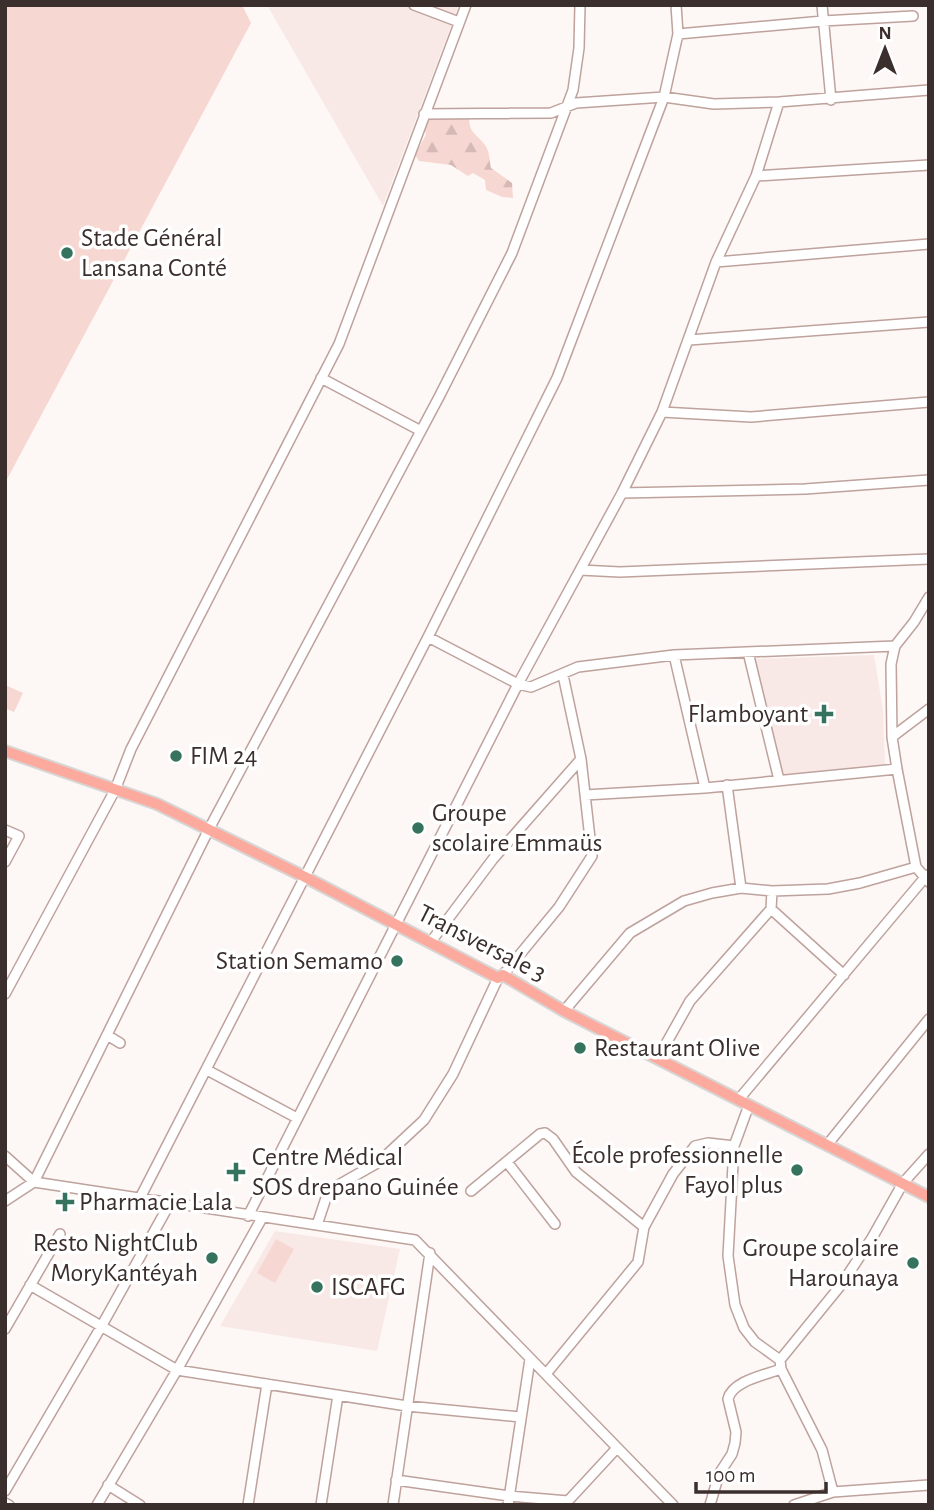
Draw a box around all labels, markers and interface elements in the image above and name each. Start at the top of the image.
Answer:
north arrow [850,14,920,84]
text: N [878,24,892,43]
place label: Stade Général Lansana Conté [81,225,227,281]
marker: Stade Général Lansana Conté [59,245,75,261]
place label: Flamboyant [688,701,808,727]
marker: Flamboyant [814,704,834,724]
place label: FIM 24 [190,743,257,769]
marker: FIM 24 [168,748,184,764]
place label: Groupe scolaire Emmaüs [432,800,602,856]
marker: Groupe scolaire Emmaüs [410,820,426,836]
street label: Transversale 3 [414,900,550,986]
place label: Station Semamo [216,948,383,974]
marker: Station Semamo [389,953,405,969]
place label: Restaurant Olive [594,1035,760,1061]
marker: Restaurant Olive [572,1040,588,1056]
place label: École professionnelle Fayol plus [571,1140,783,1198]
place label: Centre Médical SOS drepano Guinée [252,1144,459,1200]
marker: Centre Médical SOS drepano Guinée [226,1162,246,1182]
marker: École professionnelle Fayol plus [789,1162,805,1178]
place label: Pharmacie Lala [79,1189,233,1215]
marker: Pharmacie Lala [57,1194,73,1210]
place label: Resto NightClub MoryKantéyah [33,1230,198,1286]
place label: Groupe scolaire Harounaya [743,1235,899,1291]
marker: Resto NightClub MoryKantéyah [204,1250,220,1266]
marker: Groupe scolaire Harounaya [905,1255,921,1271]
place label: ISCAFG [331,1274,406,1300]
marker: ISCAFG [309,1279,325,1295]
scale bar [696,1450,825,1494]
text: 100 m [706,1465,756,1486]

